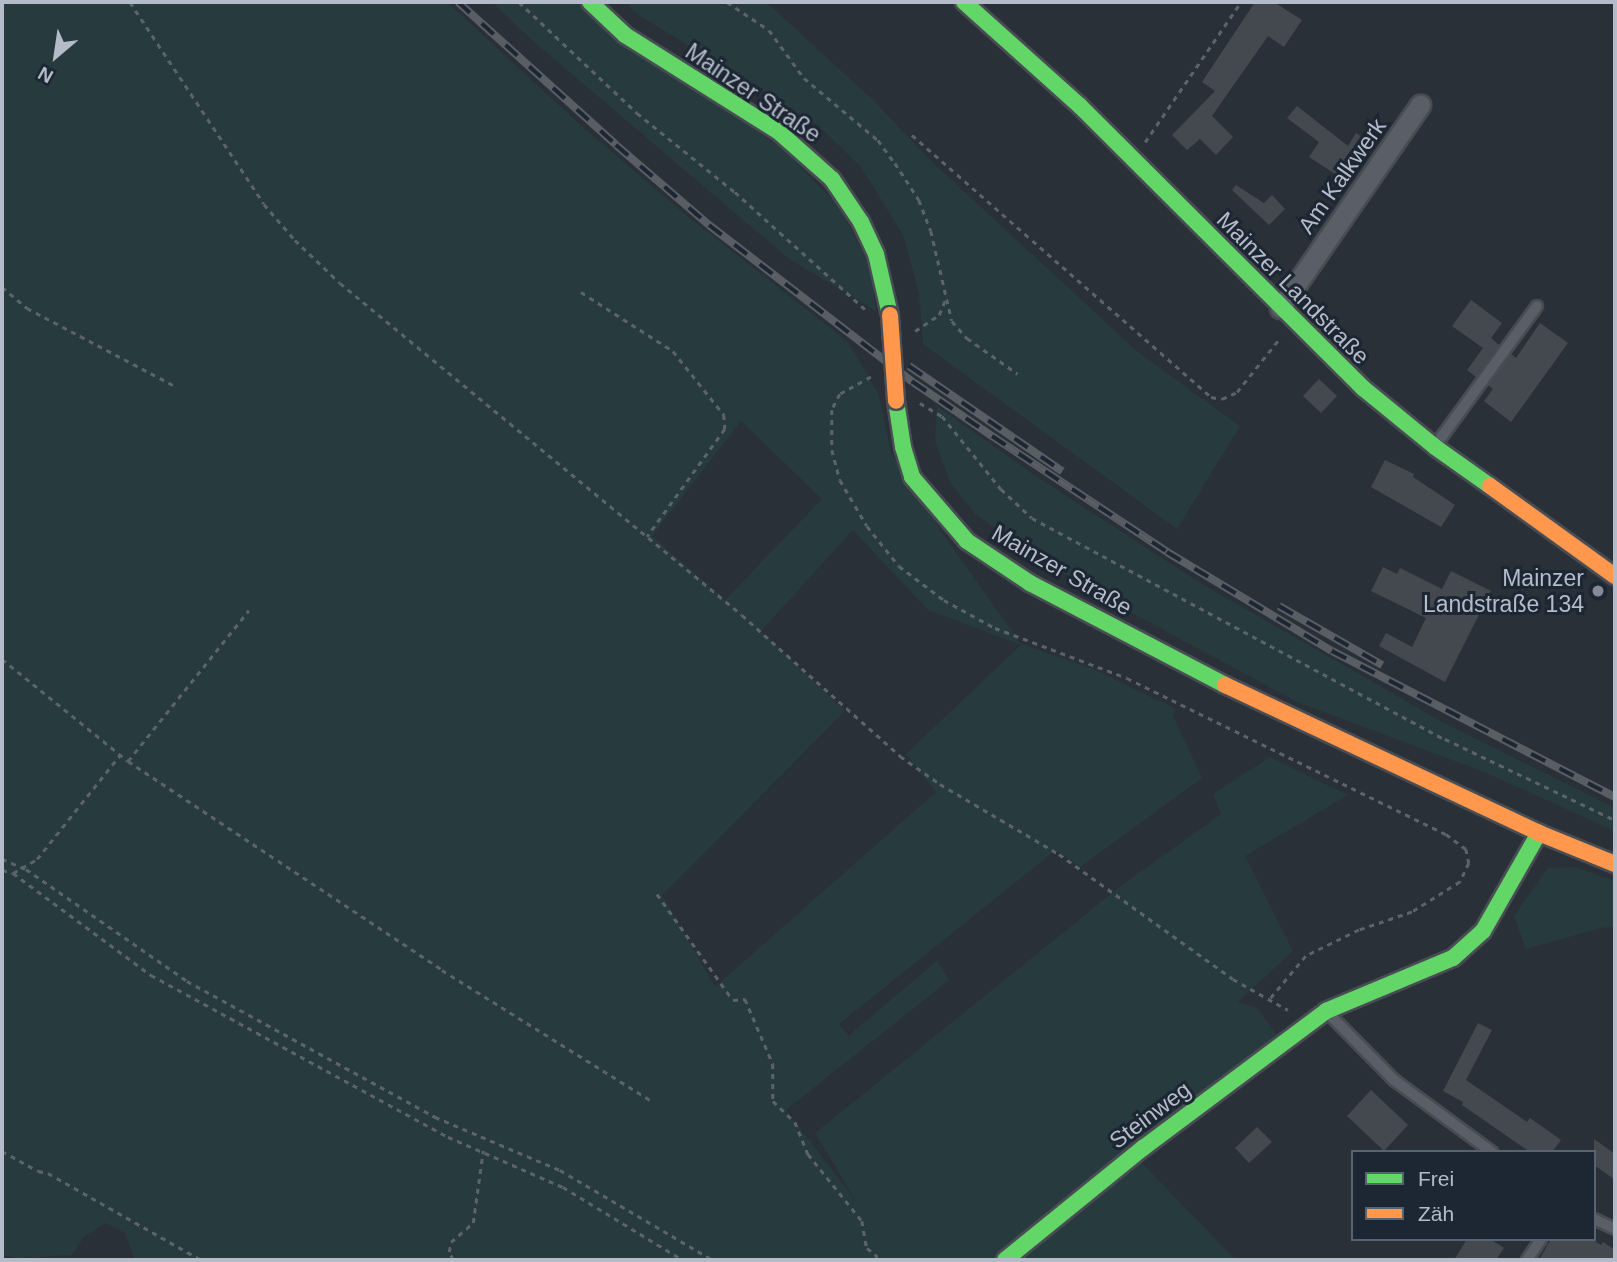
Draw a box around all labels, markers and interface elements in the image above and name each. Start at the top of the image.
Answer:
north arrow [21,21,91,91]
street label: Mainzer Straße [680,38,826,148]
text: N [34,62,57,87]
street label: Am Kalkwerk [1292,113,1392,239]
street label: Mainzer Landstraße [1211,206,1375,370]
street label: Mainzer Straße [987,519,1137,621]
place label: Mainzer Landstraße 134 [1423,564,1584,618]
marker: Mainzer Landstraße 134 [1590,583,1606,599]
street label: Steinweg [1104,1076,1196,1154]
legend [1351,1150,1596,1241]
text: Frei [1418,1167,1454,1190]
text: Zäh [1418,1202,1454,1225]

